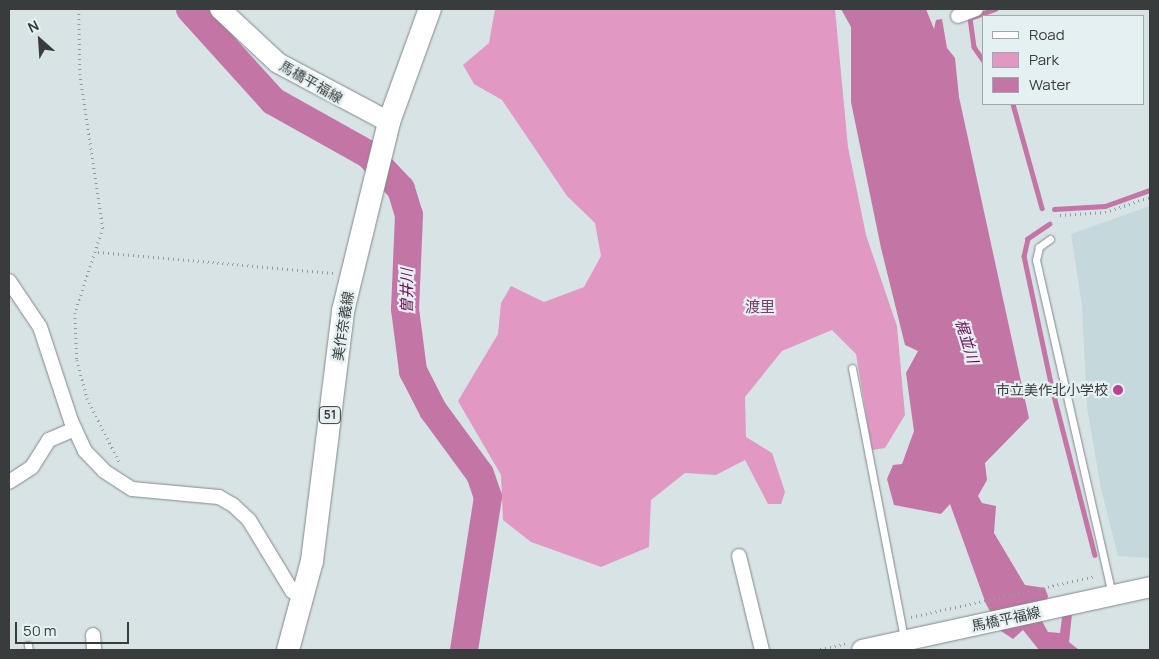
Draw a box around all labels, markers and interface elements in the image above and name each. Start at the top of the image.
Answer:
north arrow [15,15,65,65]
text: N [25,15,42,37]
legend [982,15,1144,105]
text: Road [1029,24,1065,45]
text: Park [1029,49,1059,70]
street label: 馬橋平福線 [276,57,346,107]
text: Water [1029,74,1071,95]
water label: 曽井川 [398,269,416,313]
street label: 美作奈義線 [329,290,357,362]
district label: 渡里 [745,298,775,316]
water label: 梶並川 [952,317,982,365]
place label: 市立美作北小学校 [996,382,1108,398]
marker: 市立美作北小学校 [1112,384,1124,396]
road number: 51 [319,406,341,424]
street label: 馬橋平福線 [970,604,1042,634]
scale bar [18,612,131,644]
text: 50 m [23,620,57,641]

